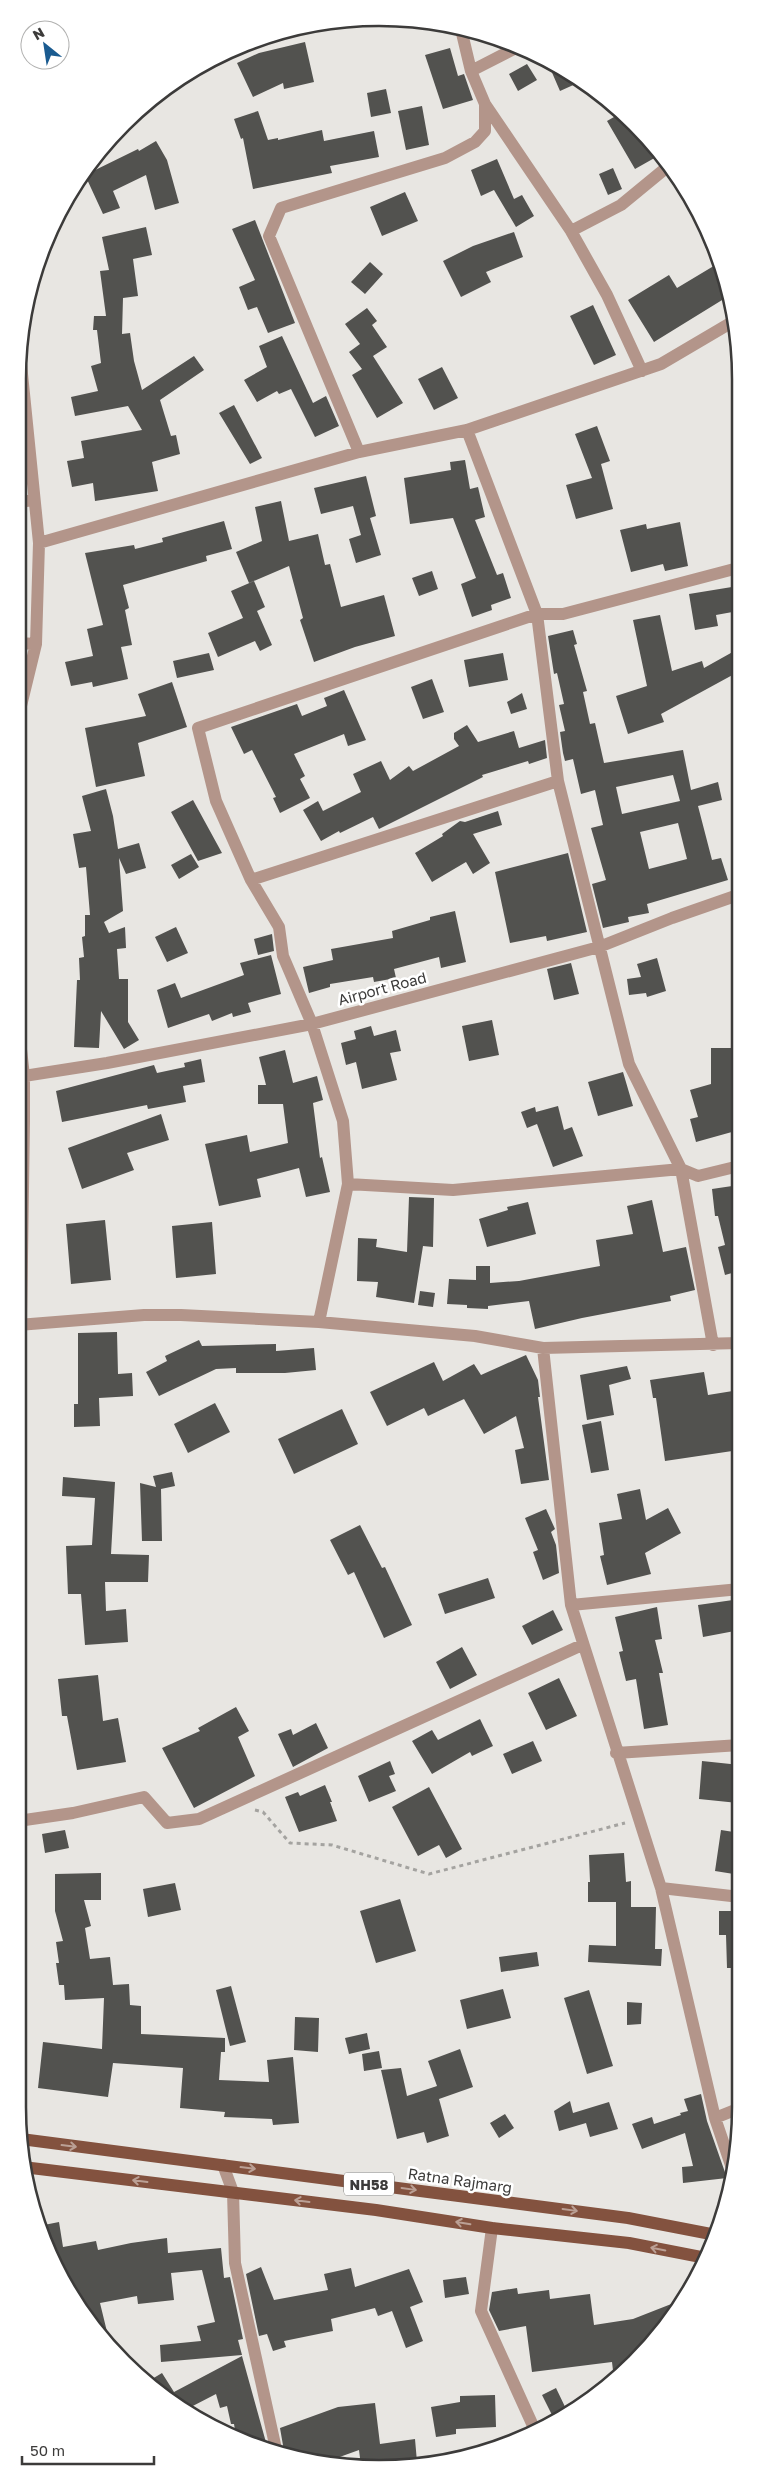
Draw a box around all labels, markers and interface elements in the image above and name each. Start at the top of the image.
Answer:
north arrow [20,20,70,70]
text: N [29,23,47,43]
street label: Airport Road [336,968,428,1008]
one-way arrow [61,2141,77,2151]
one-way arrow [239,2163,255,2173]
street label: Ratna Rajmarg [407,2164,513,2196]
road number: NH58 [344,2172,394,2196]
one-way arrow [133,2176,149,2186]
one-way arrow [400,2184,416,2194]
one-way arrow [294,2196,310,2206]
one-way arrow [562,2206,578,2216]
one-way arrow [455,2218,471,2228]
one-way arrow [651,2243,667,2253]
scale bar [22,2434,155,2466]
text: 50 m [30,2441,65,2459]

